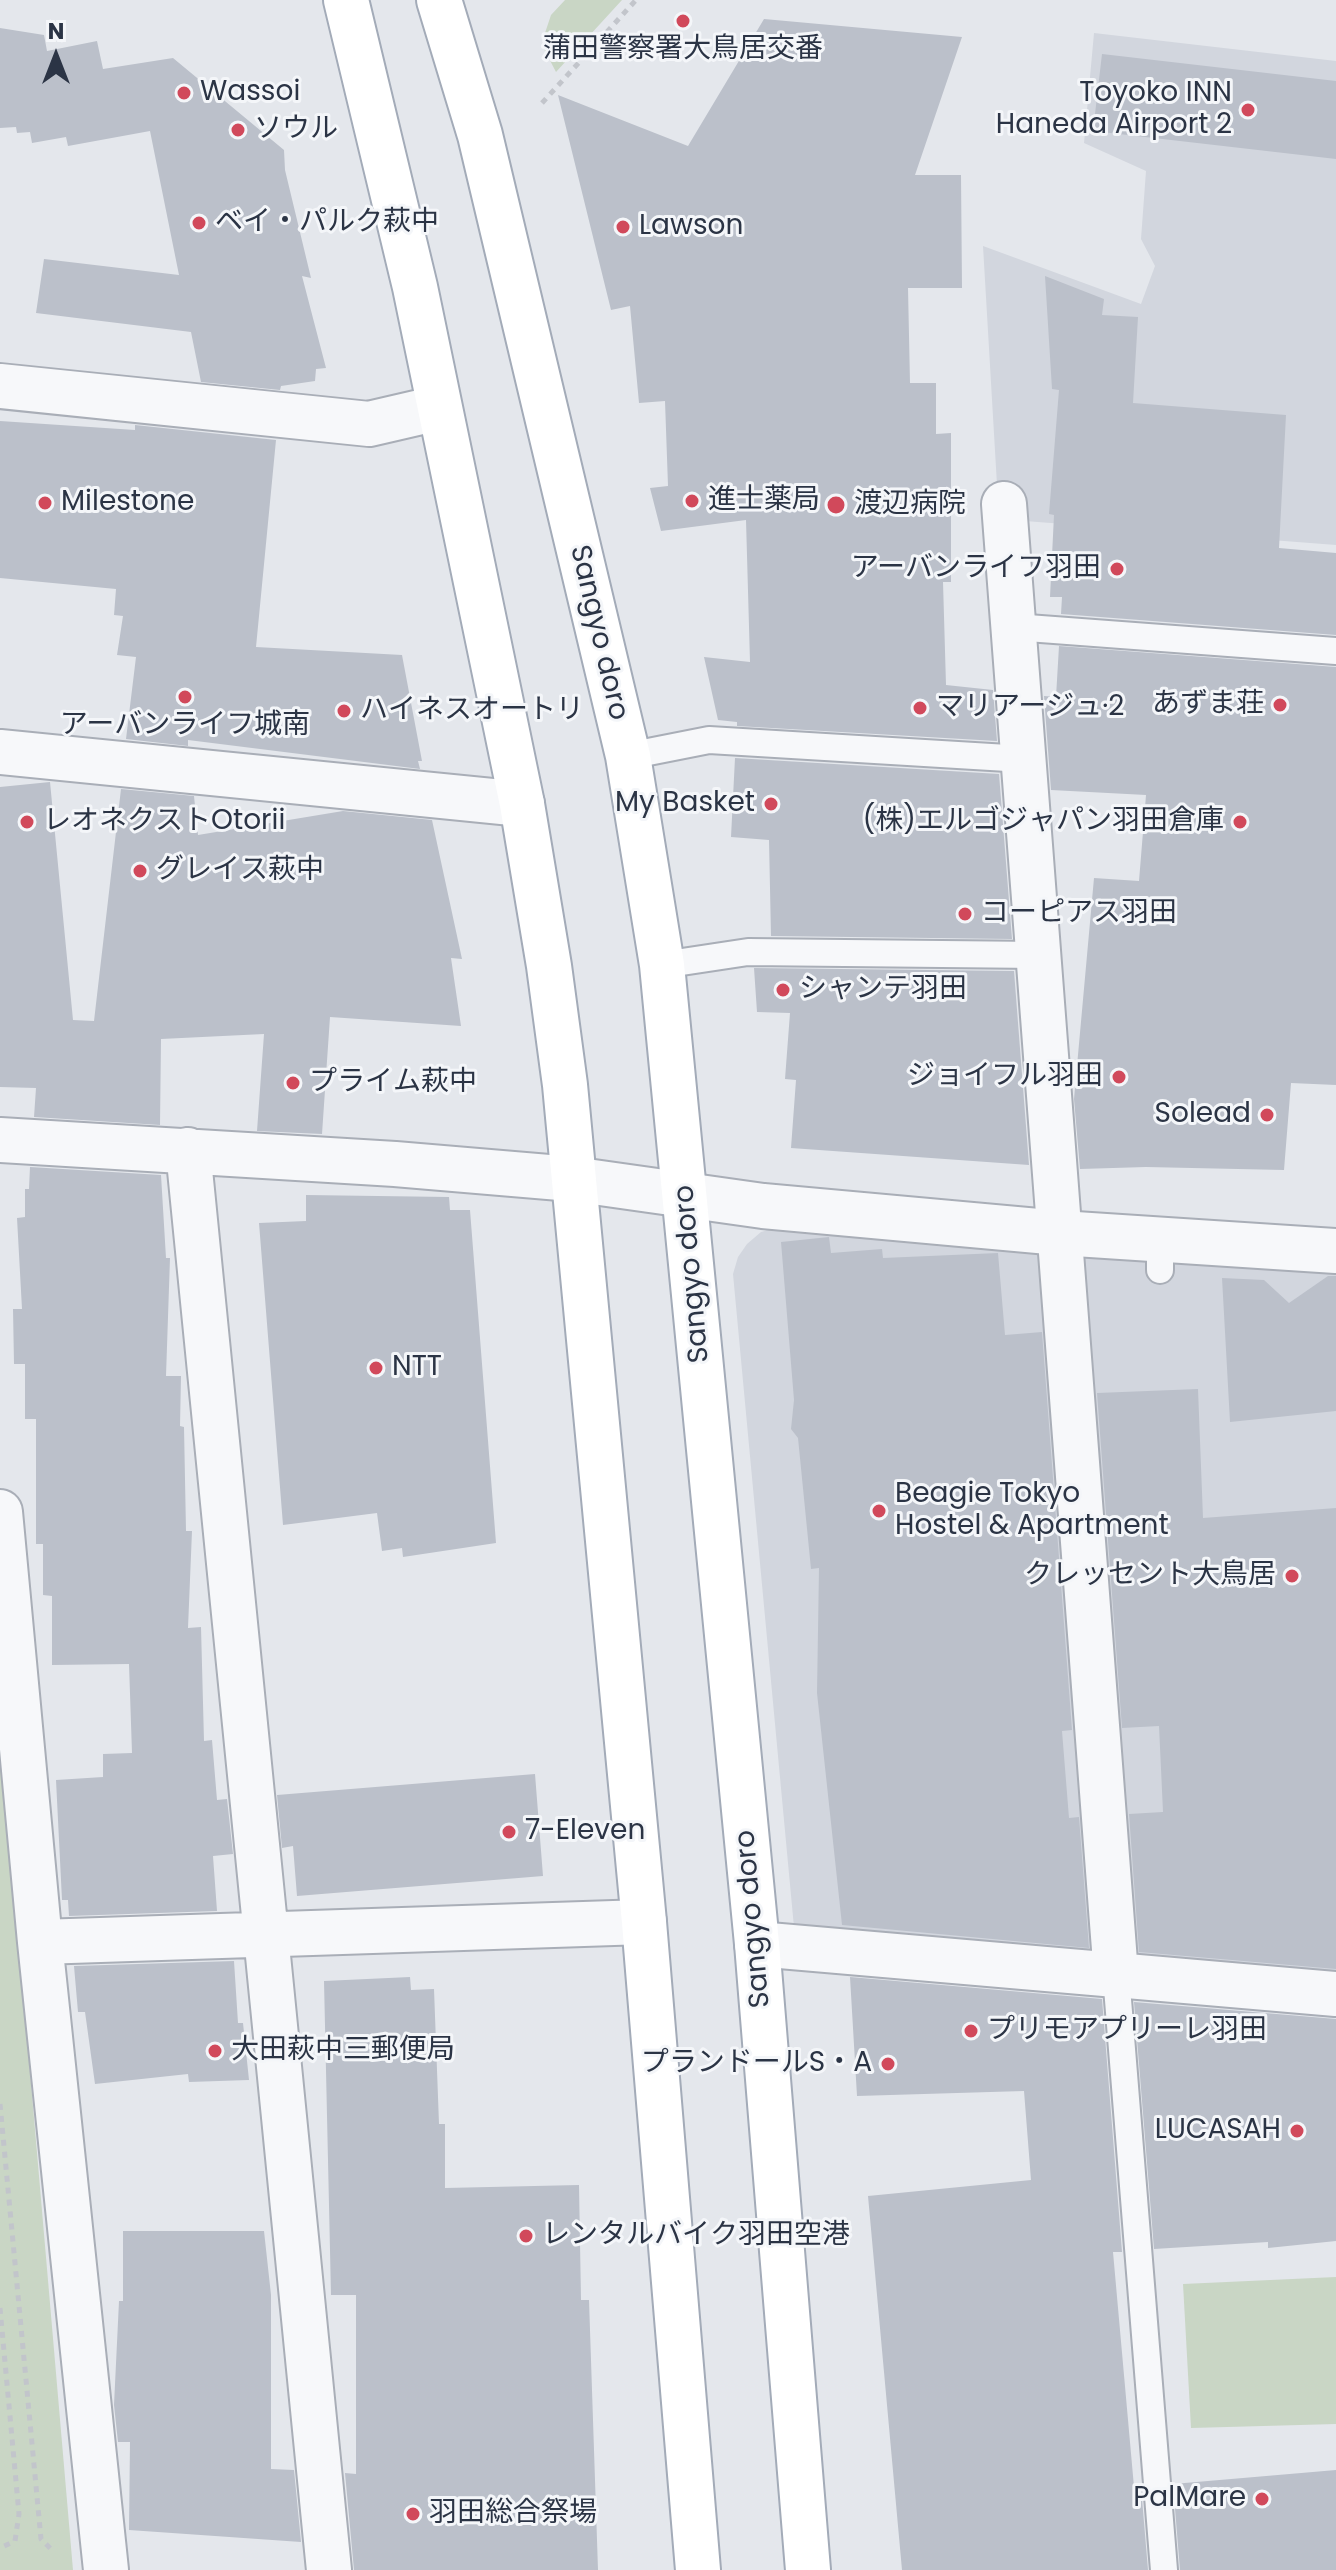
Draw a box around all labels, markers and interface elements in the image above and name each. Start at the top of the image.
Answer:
marker: 蒲田警察署大鳥居交番 [674,12,692,30]
north arrow [16,16,96,96]
text: N [48,16,64,47]
place label: 蒲田警察署大鳥居交番 [543,33,823,67]
place label: Wassoi [200,76,300,110]
place label: Toyoko INN Haneda Airport 2 [996,77,1232,143]
marker: Wassoi [175,84,193,102]
marker: Toyoko INN Haneda Airport 2 [1239,101,1257,119]
place label: ソウル [254,113,338,147]
marker: ソウル [229,121,247,139]
place label: ベイ・パルク萩中 [215,206,439,240]
place label: Lawson [639,210,743,244]
marker: ベイ・パルク萩中 [190,214,208,232]
marker: Lawson [614,218,632,236]
place label: 進士薬局 [708,484,820,518]
place label: Milestone [61,486,194,520]
place label: 渡辺病院 [854,488,966,522]
marker: 進士薬局 [683,492,701,510]
marker: Milestone [36,494,54,512]
marker: 渡辺病院 [825,494,847,516]
street label: Sangyo doro [562,542,634,724]
place label: アーバンライフ羽田 [851,552,1101,586]
marker: アーバンライフ羽田 [1108,560,1126,578]
marker: アーバンライフ城南 [176,688,194,706]
place label: あずま荘 [1152,688,1264,722]
place label: マリアージュ·2 [936,691,1124,725]
place label: ハイネスオートリ [360,694,584,728]
marker: あずま荘 [1271,696,1289,714]
marker: マリアージュ·2 [911,699,929,717]
marker: ハイネスオートリ [335,702,353,720]
place label: アーバンライフ城南 [60,709,310,743]
place label: My Basket [615,787,755,821]
marker: My Basket [762,795,780,813]
place label: レオネクストOtorii [43,805,285,839]
place label: (株)エルゴジャパン羽田倉庫 [863,805,1224,839]
marker: レオネクストOtorii [18,813,36,831]
marker: (株)エルゴジャパン羽田倉庫 [1231,813,1249,831]
place label: グレイス萩中 [156,854,324,888]
marker: グレイス萩中 [131,862,149,880]
place label: コーピアス羽田 [981,897,1177,931]
marker: コーピアス羽田 [956,905,974,923]
place label: シャンテ羽田 [799,973,967,1007]
marker: シャンテ羽田 [774,981,792,999]
place label: ジョイフル羽田 [907,1060,1103,1094]
place label: プライム萩中 [309,1066,477,1100]
marker: ジョイフル羽田 [1110,1068,1128,1086]
marker: プライム萩中 [284,1074,302,1092]
place label: Solead [1155,1098,1251,1132]
marker: Solead [1258,1106,1276,1124]
street label: Sangyo doro [668,1184,718,1364]
place label: NTT [392,1351,442,1385]
marker: NTT [367,1359,385,1377]
place label: Beagie Tokyo Hostel & Apartment [895,1478,1169,1544]
marker: Beagie Tokyo Hostel & Apartment [870,1502,888,1520]
place label: クレッセント大鳥居 [1024,1559,1276,1593]
marker: クレッセント大鳥居 [1283,1567,1301,1585]
place label: 7-Eleven [525,1815,645,1849]
marker: 7-Eleven [500,1823,518,1841]
street label: Sangyo doro [729,1829,779,2009]
place label: プリモアプリーレ羽田 [987,2014,1267,2048]
marker: プリモアプリーレ羽田 [962,2022,980,2040]
place label: 大田萩中三郵便局 [231,2034,455,2068]
marker: 大田萩中三郵便局 [206,2042,224,2060]
place label: プランドールS・A [641,2047,872,2081]
marker: プランドールS・A [879,2055,897,2073]
place label: LUCASAH [1155,2114,1281,2148]
marker: LUCASAH [1288,2122,1306,2140]
place label: レンタルバイク羽田空港 [542,2219,850,2253]
marker: レンタルバイク羽田空港 [517,2227,535,2245]
place label: PalMare [1133,2482,1246,2516]
marker: PalMare [1253,2490,1271,2508]
place label: 羽田総合祭場 [429,2497,597,2531]
marker: 羽田総合祭場 [404,2505,422,2523]

